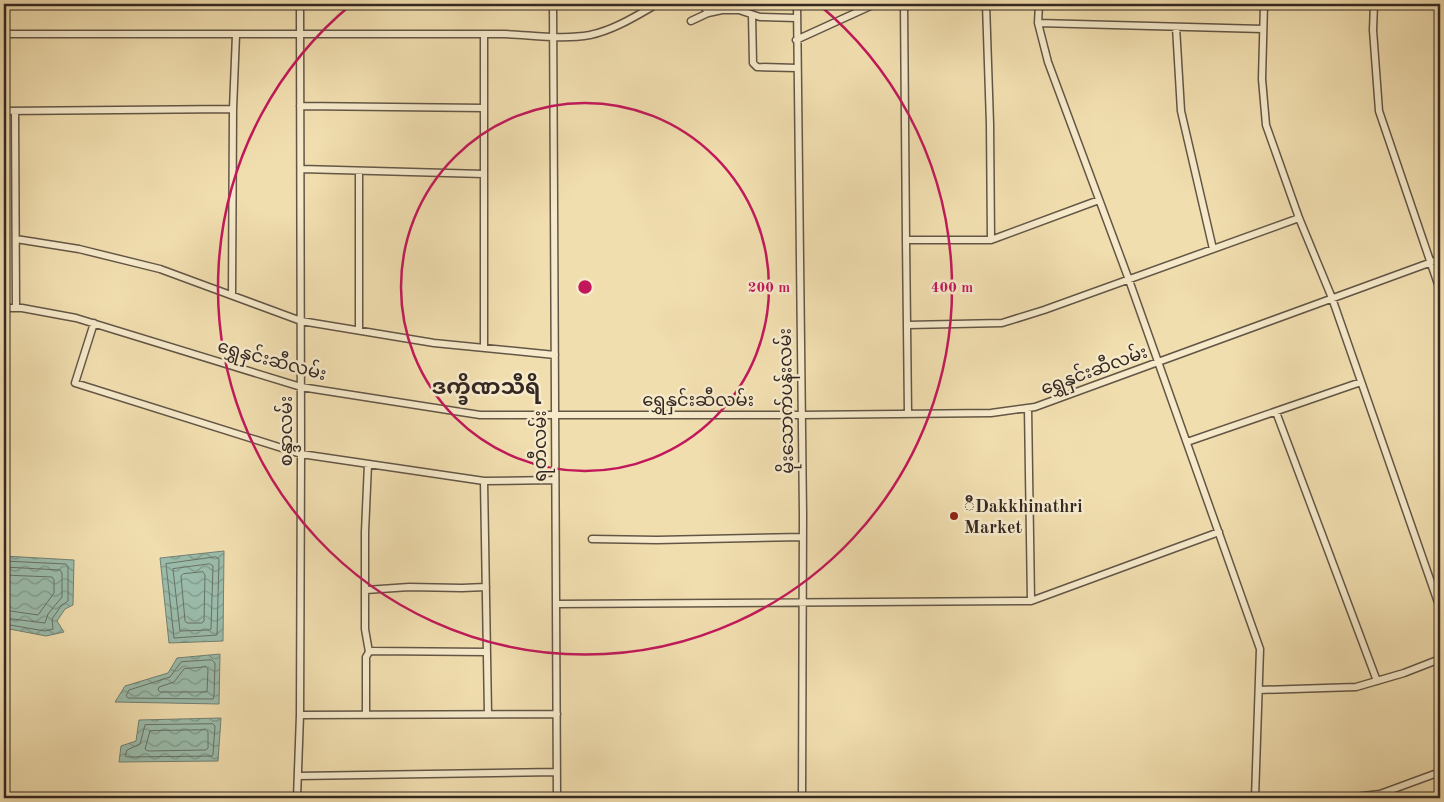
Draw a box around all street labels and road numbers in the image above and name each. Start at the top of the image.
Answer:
street label: မိုးသောက်ပန်းလမ်း [771,328,802,474]
street label: ရွှေနှင်းဆီလမ်း [214,332,330,389]
street label: ရွှေနှင်းဆီလမ်း [1037,338,1152,403]
street label: ရွှေနှင်းဆီလမ်း [642,386,754,415]
street label: စန္ဒာလမ်း [273,396,301,466]
street label: ရတီလမ်း [526,410,555,482]

